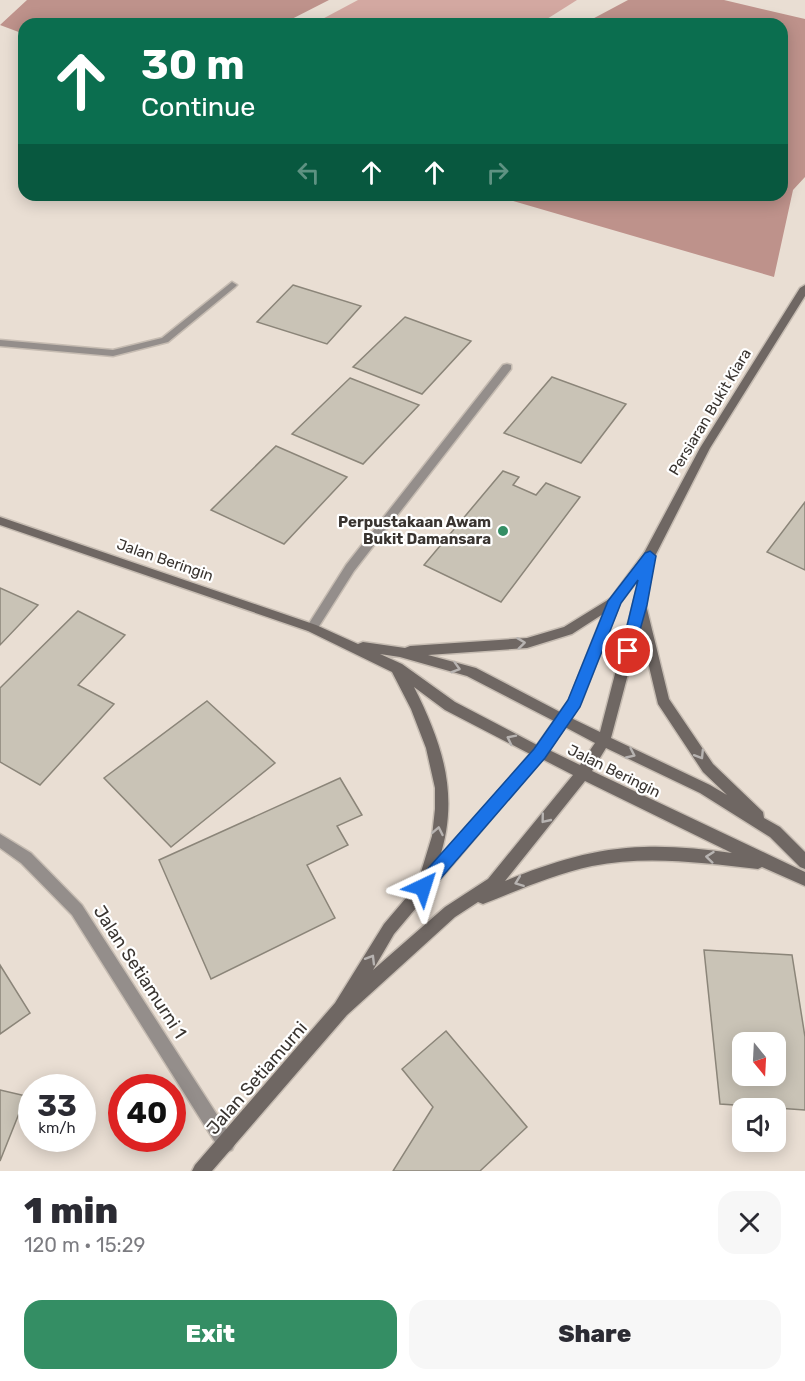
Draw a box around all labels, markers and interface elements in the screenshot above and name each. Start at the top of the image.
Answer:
text: 30 m [141,40,245,90]
icon: ahead [42,42,120,120]
text: Continue [141,91,255,123]
icon: left [292,156,325,189]
icon: ahead [355,156,388,189]
icon: ahead [418,156,451,189]
icon: right [481,156,514,189]
street label: Persiaran Bukit Kiara [665,345,755,479]
place label: Perpustakaan Awam Bukit Damansara [338,513,491,548]
marker: Perpustakaan Awam Bukit Damansara [496,524,510,538]
street label: Jalan Beringin [114,535,216,585]
pin [602,625,653,676]
icon: arrive [611,634,644,667]
one-way arrow [516,637,525,650]
one-way arrow [450,661,461,673]
one-way arrow [506,734,517,746]
street label: Jalan Beringin [565,741,663,801]
one-way arrow [624,747,635,759]
one-way arrow [692,749,704,759]
one-way arrow [542,812,553,823]
one-way arrow [431,826,444,836]
one-way arrow [705,851,714,864]
position arrow [391,855,455,919]
one-way arrow [514,875,525,887]
street label: Jalan Setiamurni 1 [89,901,191,1043]
one-way arrow [364,955,375,965]
street label: Jalan Setiamurni [202,1017,312,1139]
north arrow [732,1032,786,1086]
map controls [732,1032,786,1152]
speed limit sign: 40 [108,1074,186,1152]
text: 33 [37,1088,77,1124]
button: sound [732,1098,786,1152]
text: km/h [38,1119,76,1137]
text: 1 min [24,1189,118,1232]
button: close [718,1191,781,1254]
text: 120 m · 15:29 [24,1233,145,1257]
button: Exit [24,1300,397,1369]
button: Share [409,1300,781,1369]

